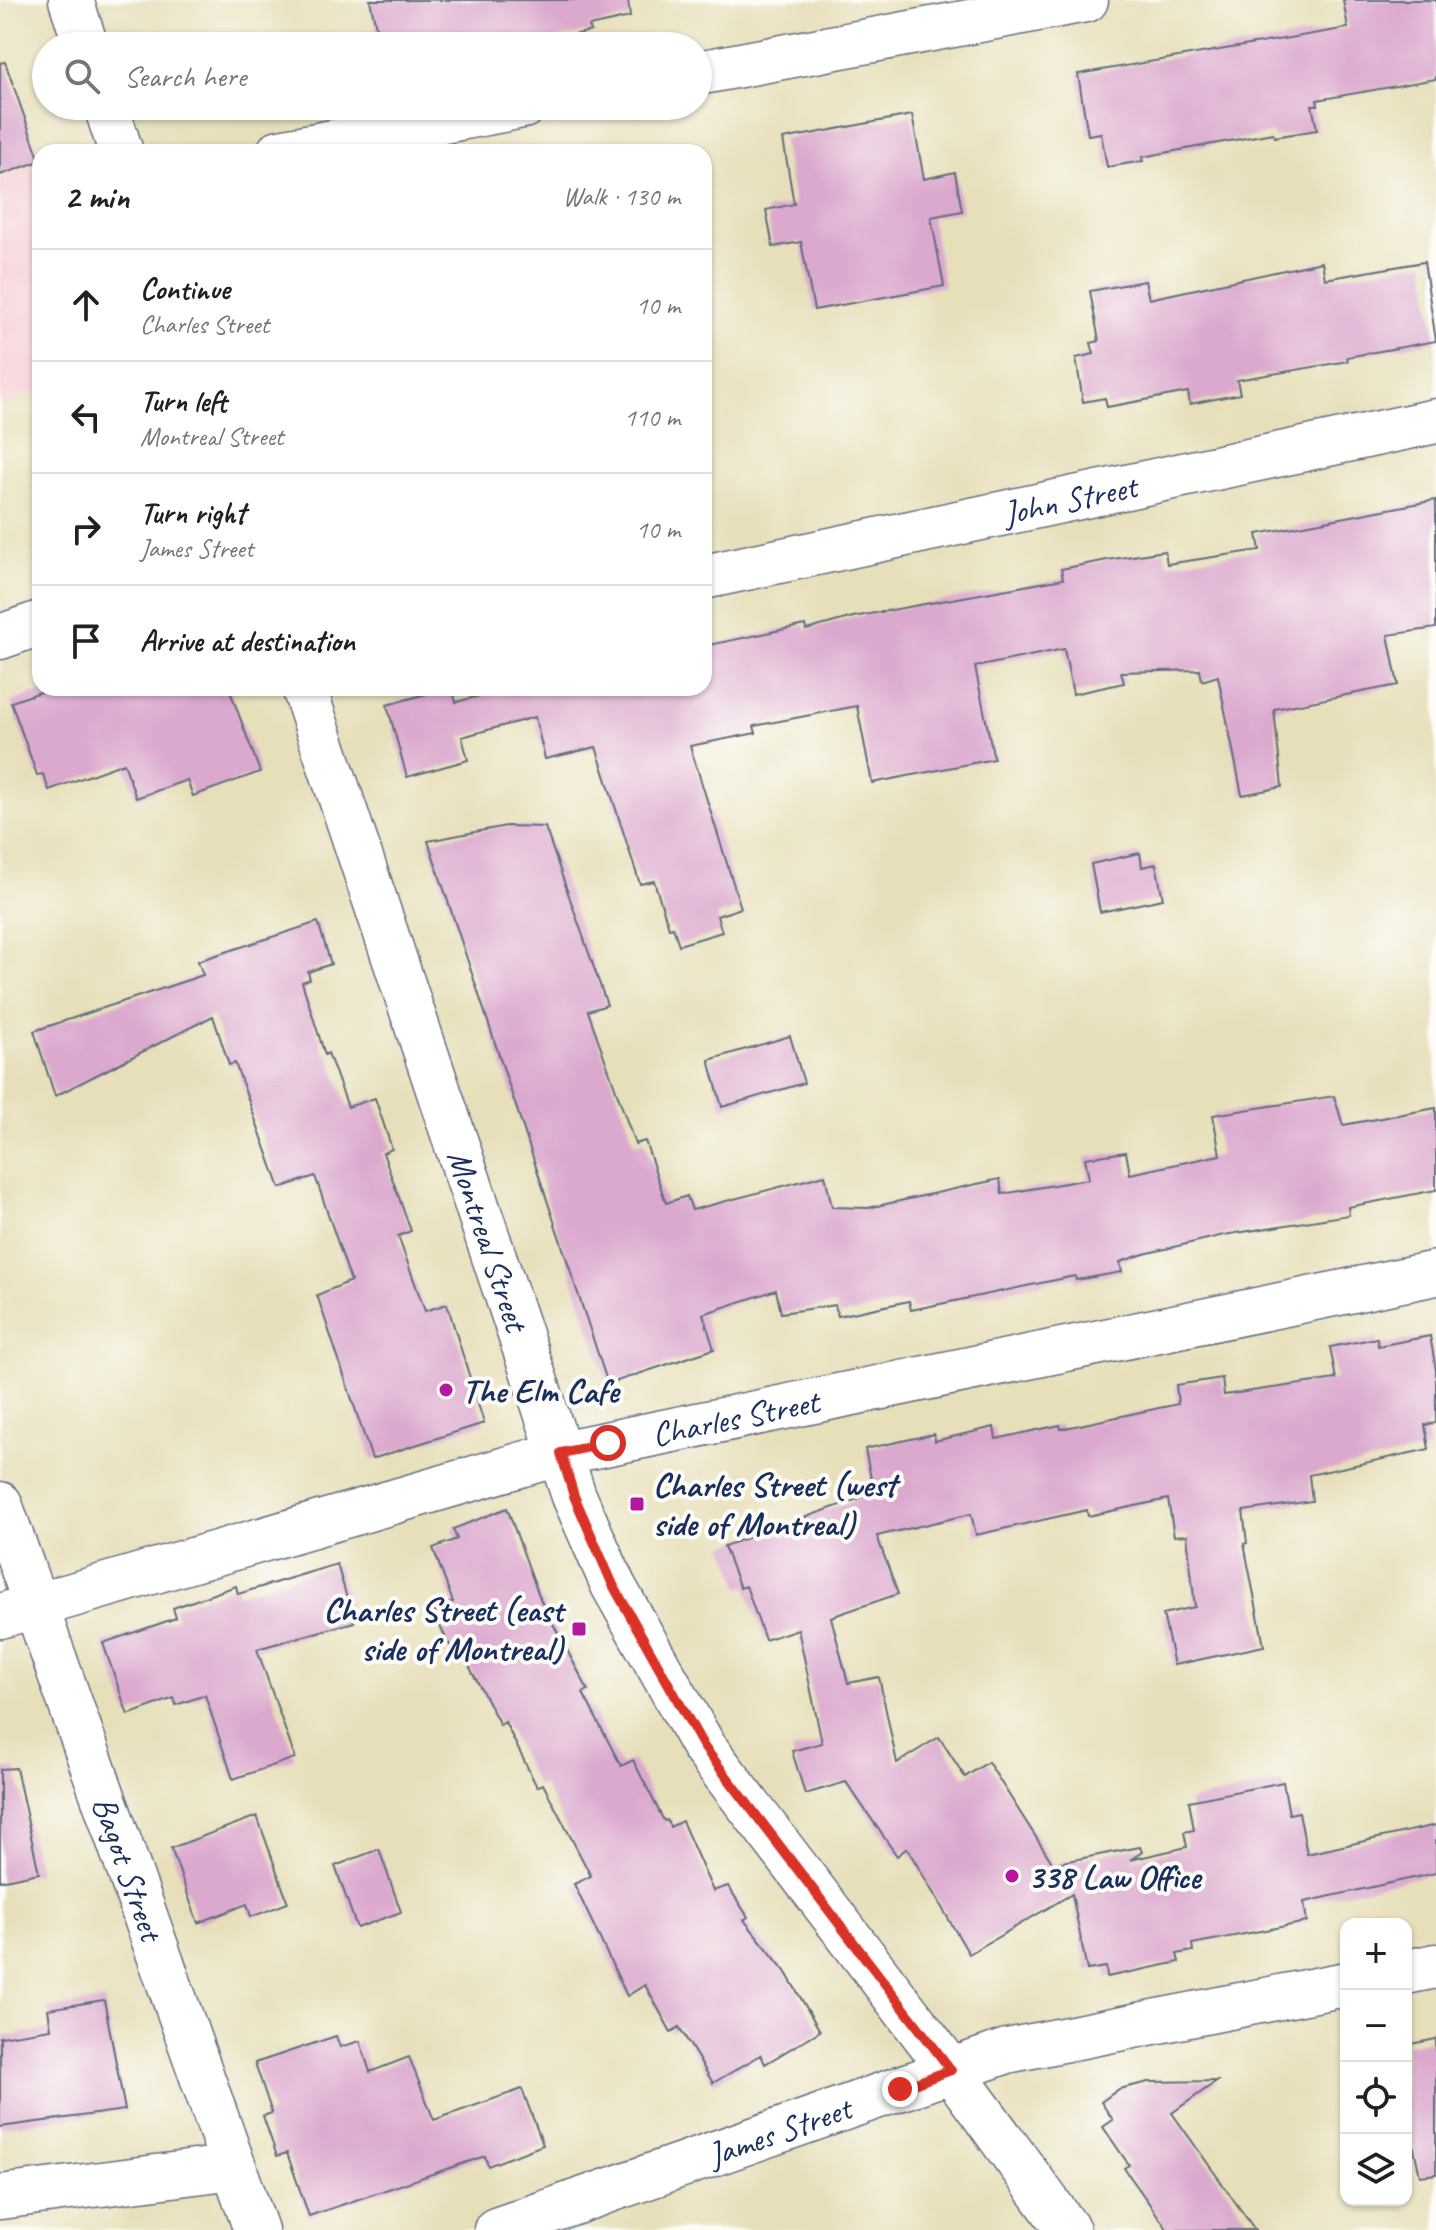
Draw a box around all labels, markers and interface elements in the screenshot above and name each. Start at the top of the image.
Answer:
search box [32,32,712,120]
icon: search [60,54,104,98]
text: Search here [124,57,246,95]
text: 2 min [64,175,129,218]
text: Walk · 130 m [563,180,680,213]
text: Continue [140,270,230,308]
icon: ahead [64,283,108,327]
text: 10 m [636,289,680,322]
text: Charles Street [140,308,269,341]
text: Turn left [140,382,227,420]
icon: left [64,395,108,439]
text: 110 m [624,401,680,434]
text: Montreal Street [140,420,283,453]
street label: John Street [998,464,1144,535]
text: Turn right [140,494,245,532]
icon: right [64,507,108,551]
text: 10 m [636,513,680,546]
text: James Street [140,532,253,565]
icon: arrive [64,619,108,663]
text: Arrive at destination [140,622,355,660]
street label: Montreal Street [438,1144,539,1340]
place label: The Elm Cafe [462,1369,621,1412]
street label: Charles Street [648,1379,826,1456]
marker: The Elm Cafe [437,1381,455,1399]
route start [590,1425,626,1461]
place label: Charles Street (west side of Montreal) [653,1463,901,1545]
marker: Charles Street (west side of Montreal) [628,1495,646,1513]
place label: Charles Street (east side of Montreal) [324,1588,567,1670]
marker: Charles Street (east side of Montreal) [570,1620,588,1638]
street label: Bagot Street [83,1791,174,1949]
place label: 338 Law Office [1028,1855,1203,1898]
marker: 338 Law Office [1003,1867,1021,1885]
map controls [1340,1918,1412,2206]
button: + [1340,1918,1412,1990]
button: − [1340,1990,1412,2062]
button: locate [1340,2062,1412,2134]
route end [882,2071,918,2107]
street label: James Street [700,2085,860,2177]
button: layers [1340,2134,1412,2206]

